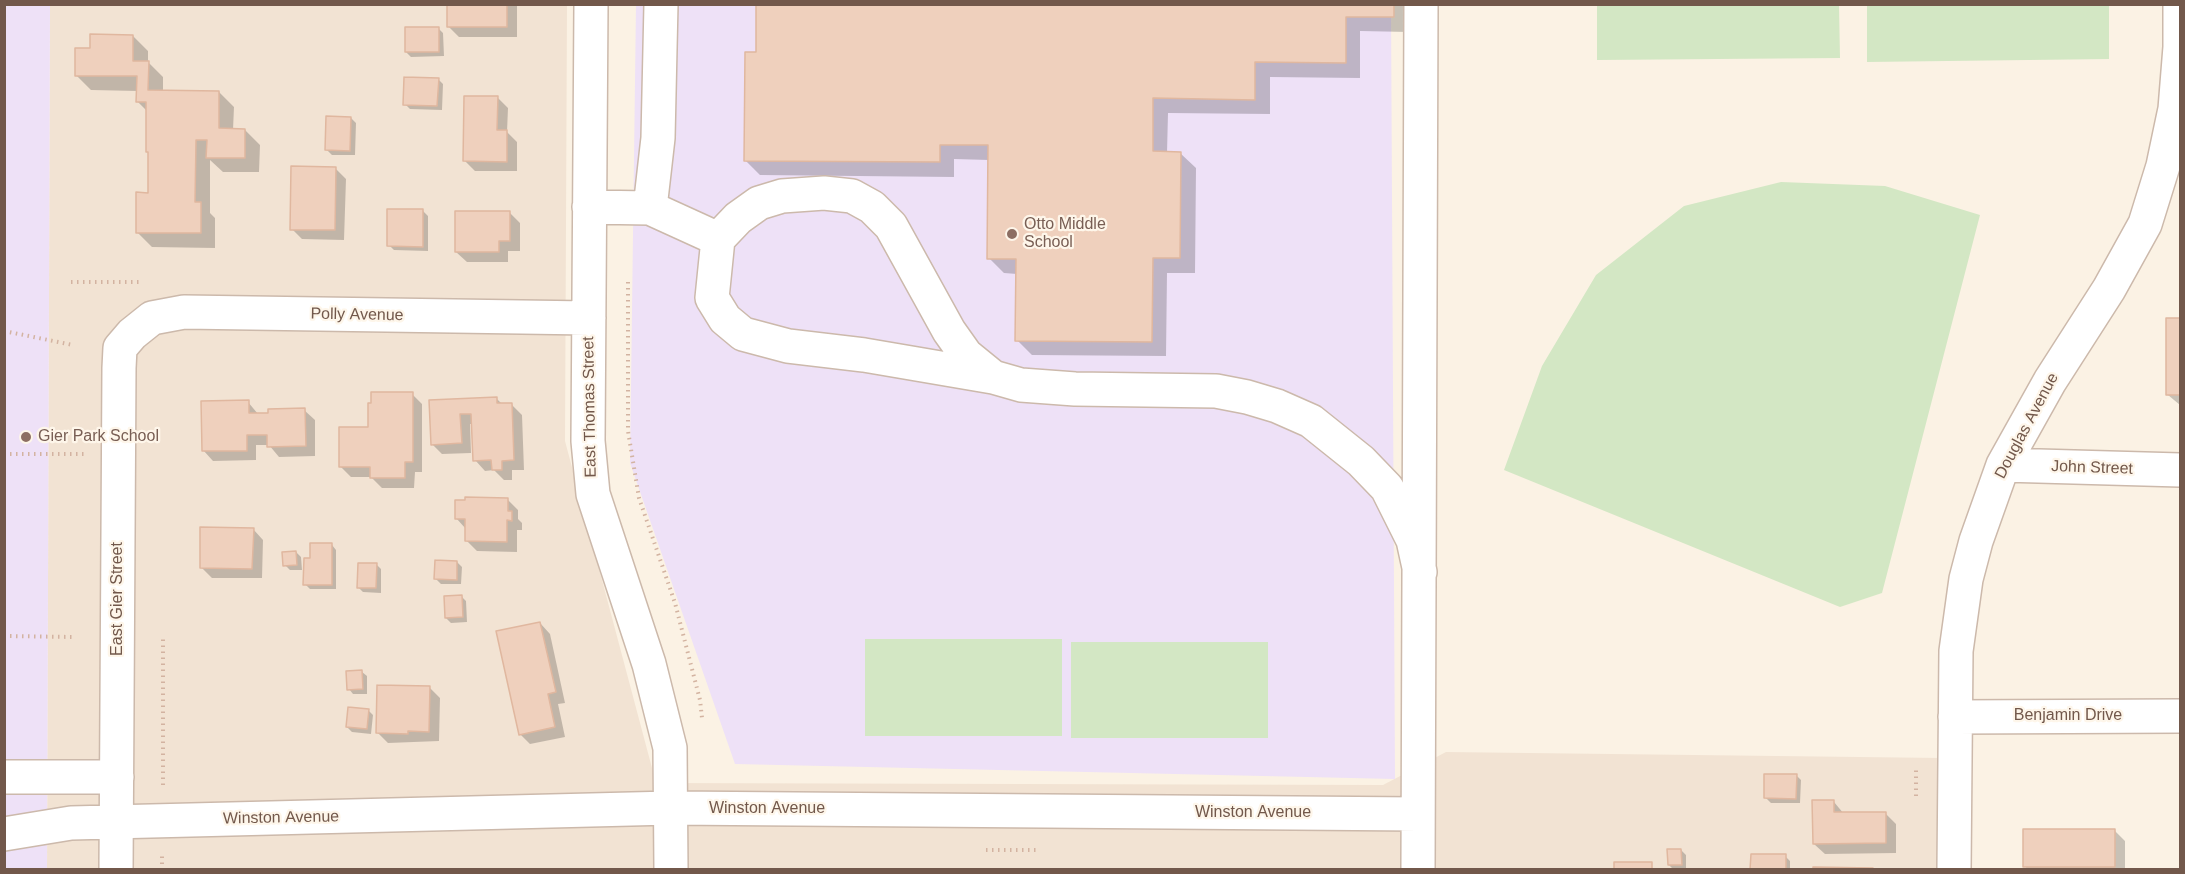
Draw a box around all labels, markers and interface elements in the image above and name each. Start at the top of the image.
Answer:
place label: Otto Middle School [1024,215,1106,253]
marker: Otto Middle School [1005,227,1019,241]
street label: Polly Avenue [310,305,404,325]
street label: East Thomas Street [579,336,601,478]
street label: Douglas Avenue [1991,370,2063,482]
place label: Gier Park School [38,427,159,447]
marker: Gier Park School [19,430,33,444]
street label: John Street [2051,457,2133,479]
street label: East Gier Street [108,542,128,656]
street label: Benjamin Drive [2014,706,2122,726]
street label: Winston Avenue [709,799,825,819]
street label: Winston Avenue [1195,803,1311,823]
street label: Winston Avenue [223,807,339,829]

